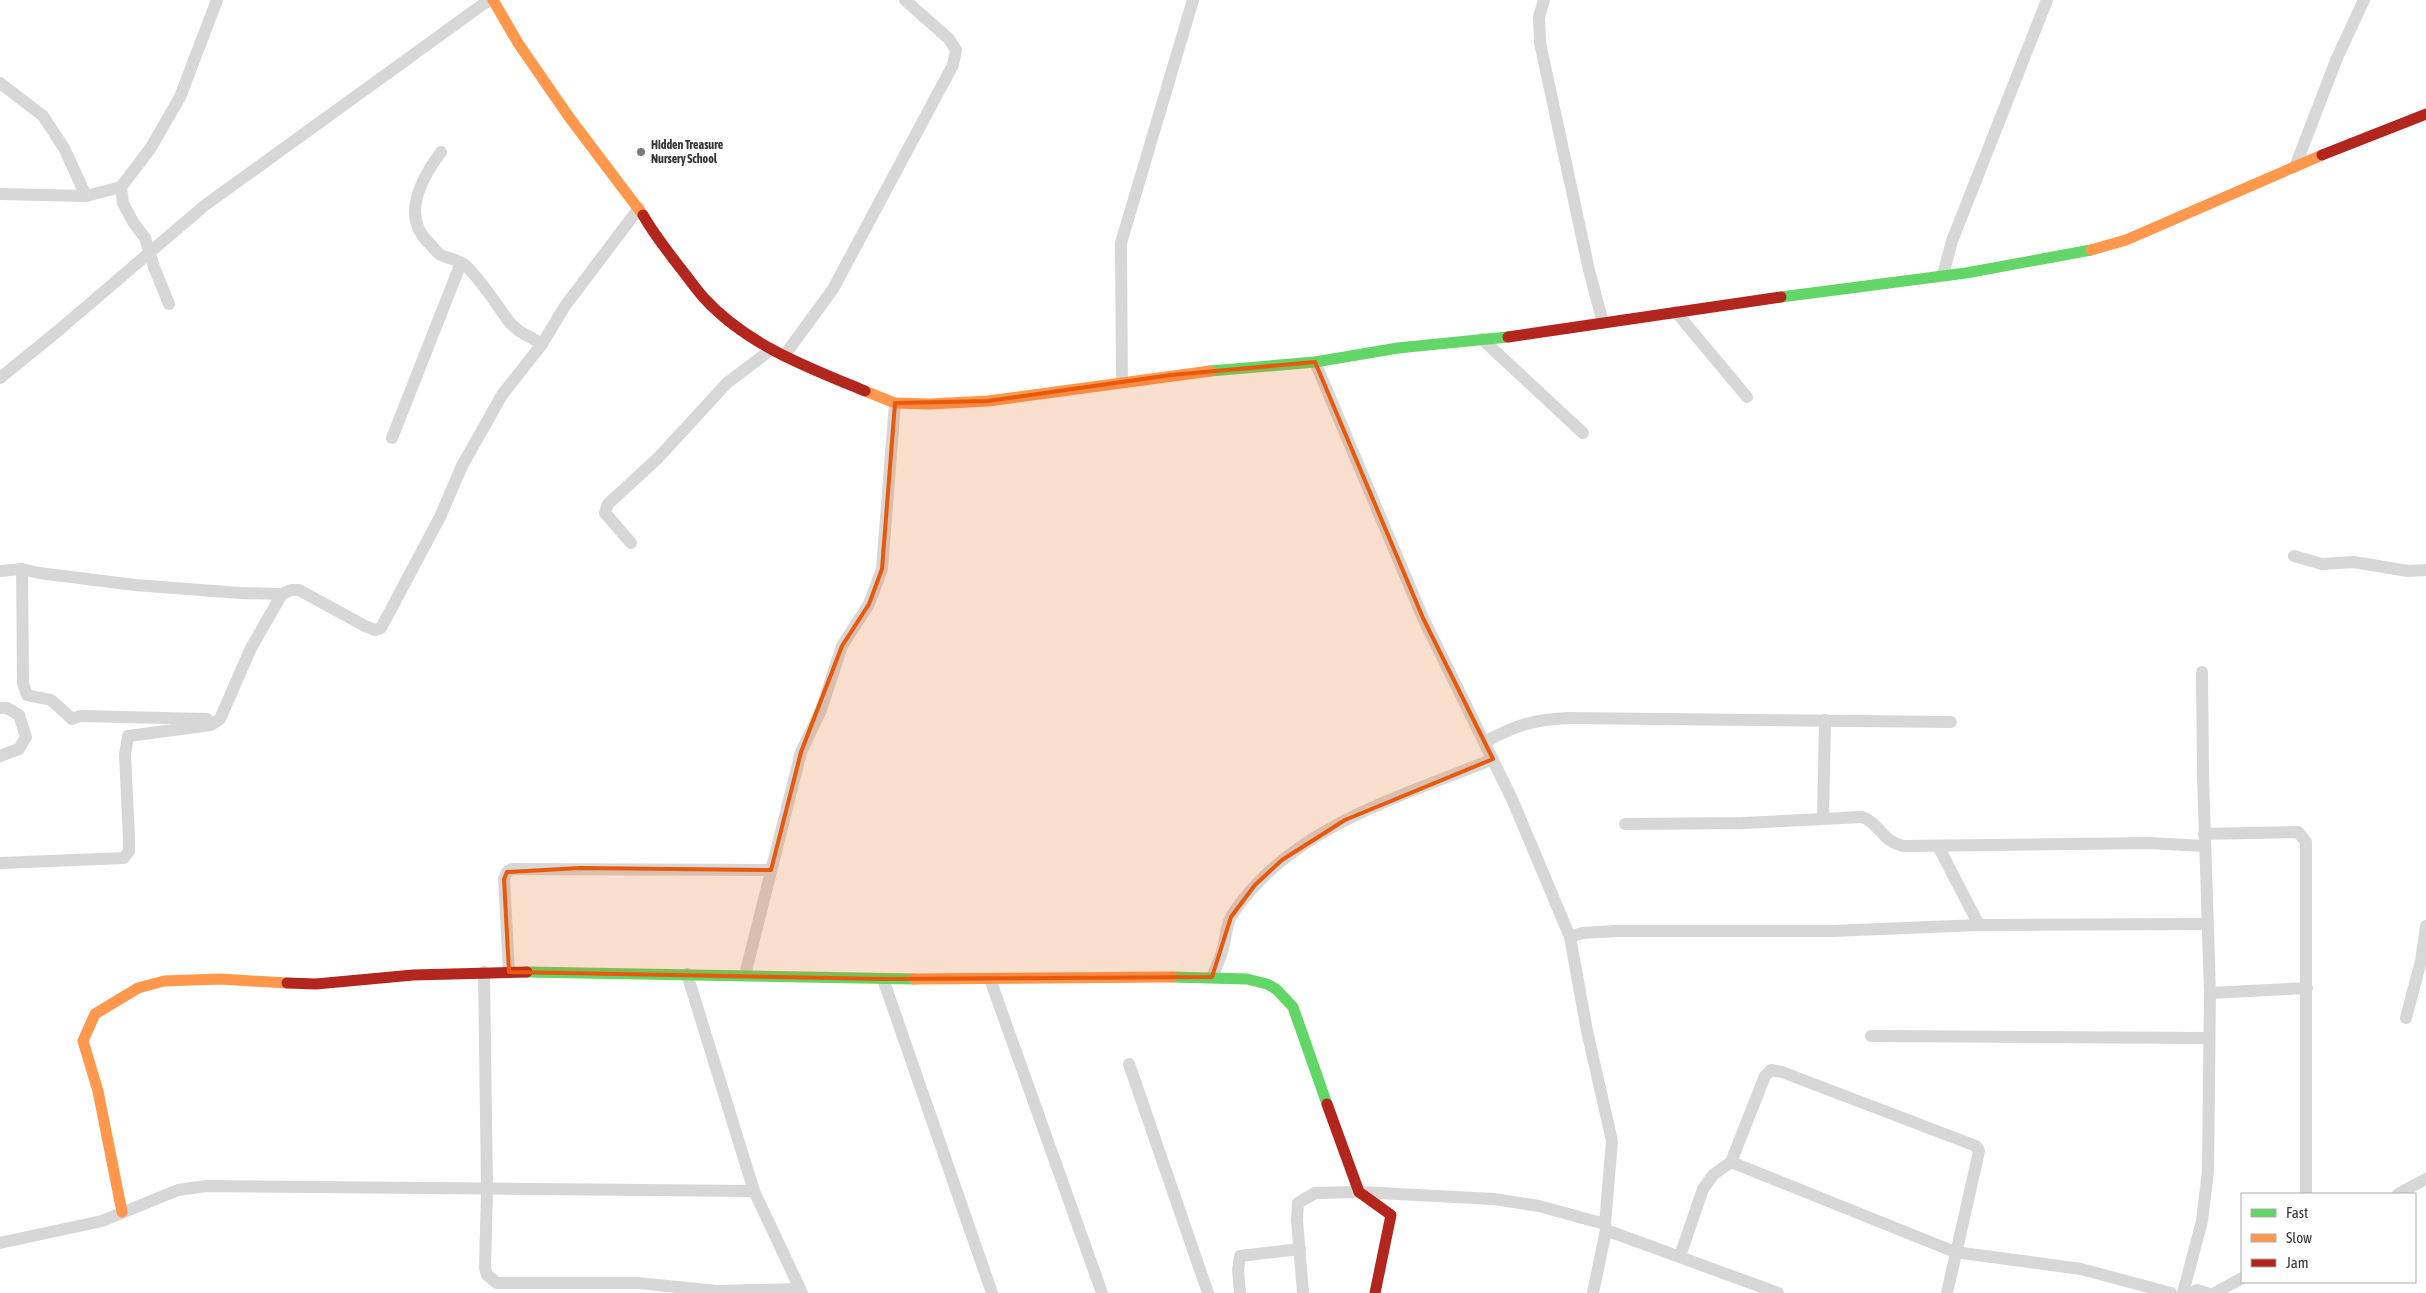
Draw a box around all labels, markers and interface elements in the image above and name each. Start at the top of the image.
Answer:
place label: Hidden Treasure Nursery School [651,138,724,166]
marker: Hidden Treasure Nursery School [635,146,647,158]
legend [2241,1193,2416,1283]
text: Fast [2286,1204,2308,1221]
text: Slow [2286,1229,2312,1246]
text: Jam [2286,1254,2309,1271]

